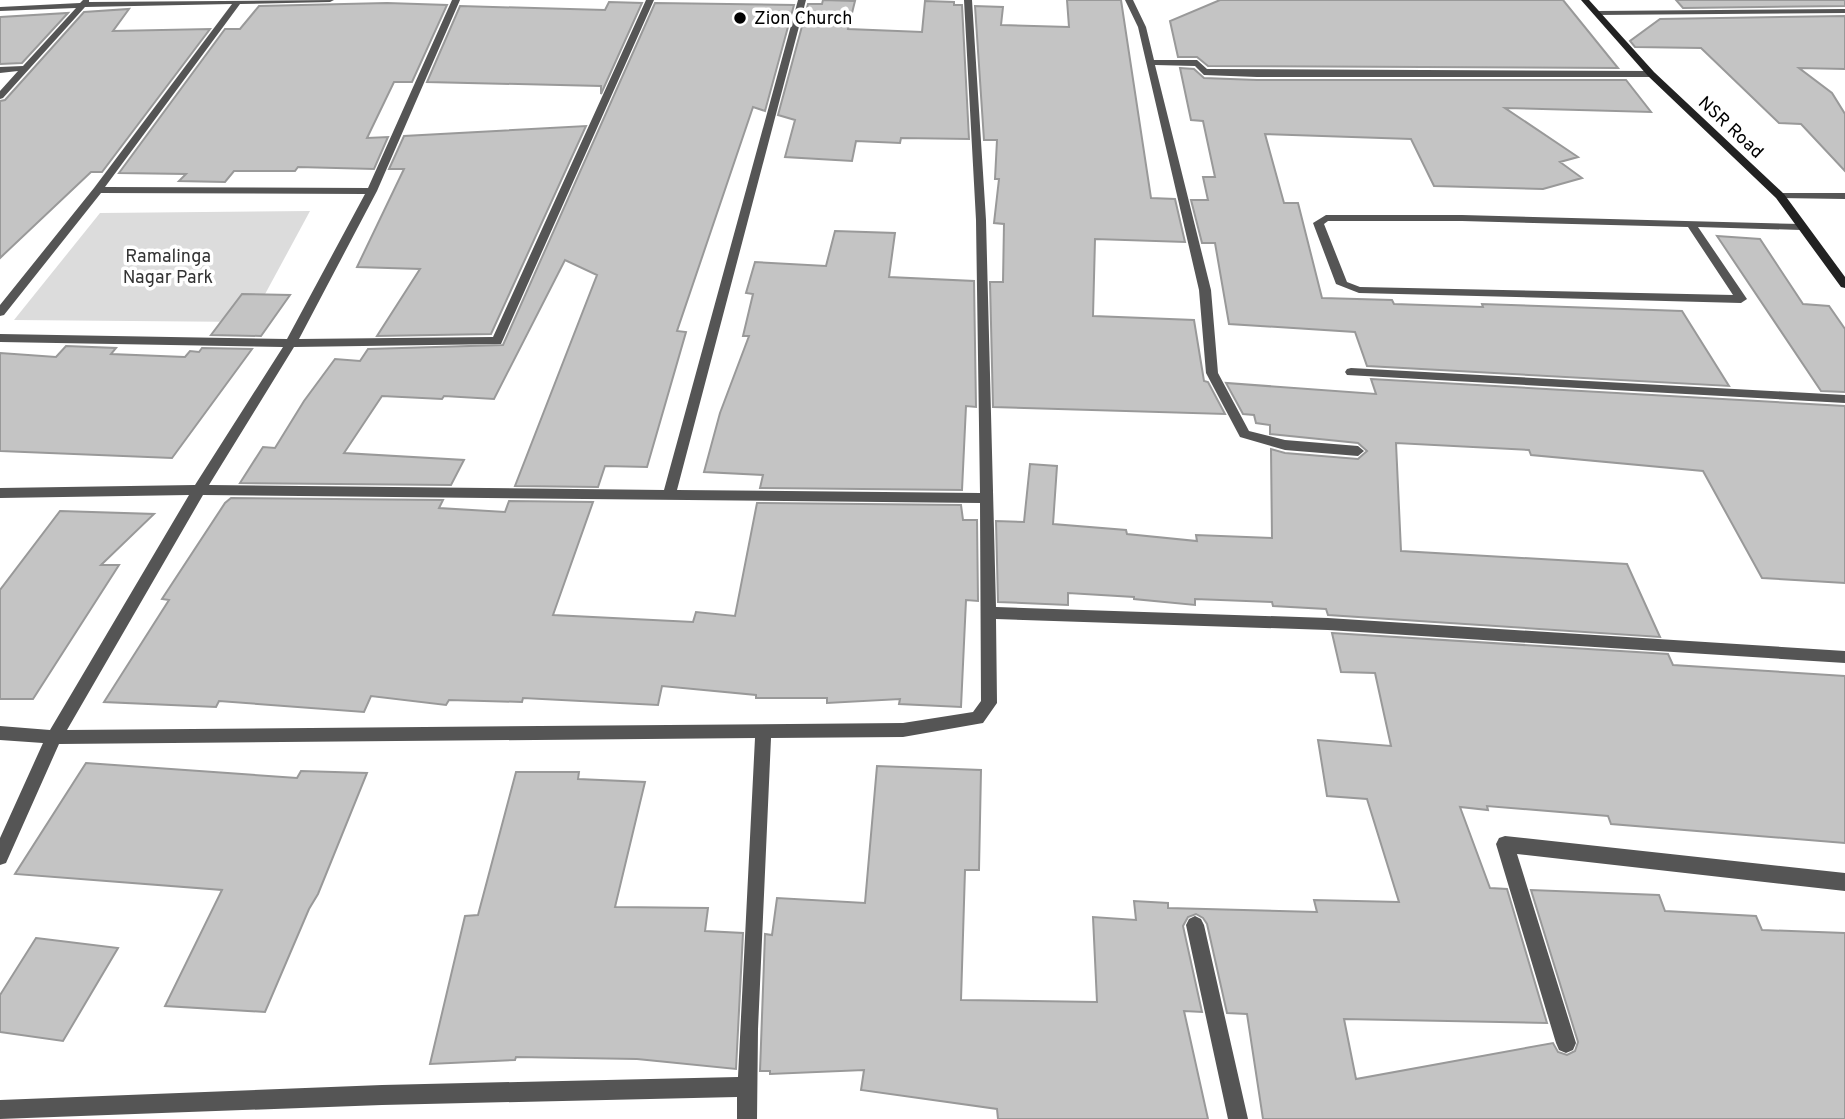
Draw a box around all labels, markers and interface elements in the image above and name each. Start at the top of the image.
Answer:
place label: Zion Church [754,8,852,31]
marker: Zion Church [732,10,748,26]
street label: NSR Road [1692,92,1768,164]
park label: Ramalinga Nagar Park [123,246,213,290]

